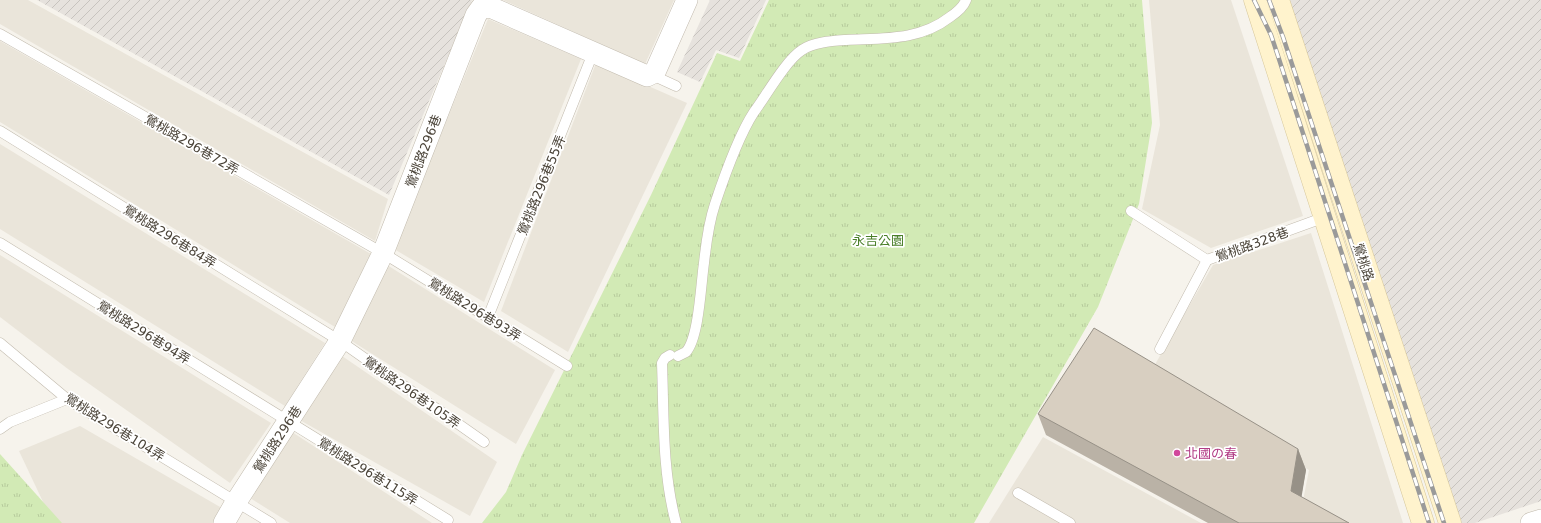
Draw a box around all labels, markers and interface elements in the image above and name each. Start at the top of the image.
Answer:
street label: 鶯桃路296巷72弄 [142,111,242,178]
street label: 鶯桃路296巷 [403,113,444,190]
street label: 鶯桃路296巷55弄 [515,133,568,237]
street label: 鶯桃路296巷84弄 [121,202,219,271]
street label: 鶯桃路328巷 [1214,224,1291,265]
park label: 永吉公園 [852,233,904,248]
street label: 鶯桃路 [1350,241,1377,283]
street label: 鶯桃路296巷93弄 [426,275,524,344]
street label: 鶯桃路296巷94弄 [95,298,193,367]
street label: 鶯桃路296巷105弄 [360,353,463,431]
street label: 鶯桃路296巷104弄 [62,391,167,464]
street label: 鶯桃路296巷 [250,403,305,476]
street label: 鶯桃路296巷115弄 [315,435,420,508]
place label: 北國の春 [1185,446,1237,461]
marker: 北國の春 [1172,448,1182,458]

